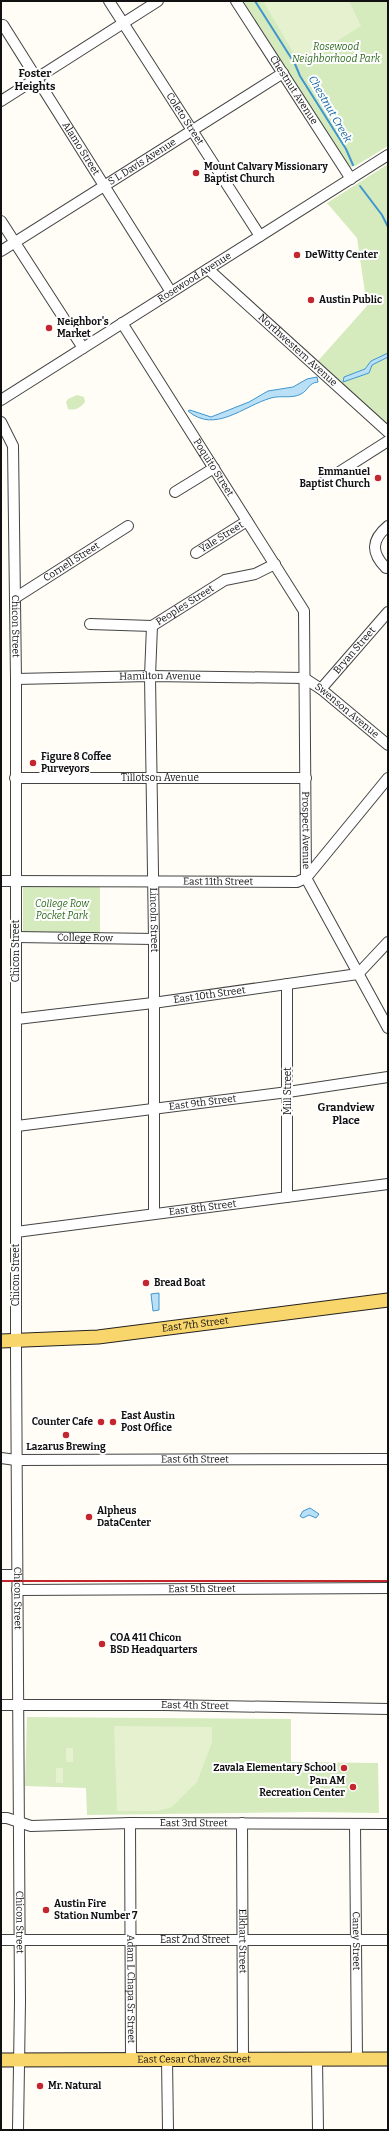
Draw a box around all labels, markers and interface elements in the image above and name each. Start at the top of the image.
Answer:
park label: Rosewood Neighborhood Park [292,41,381,65]
street label: Chestnut Avenue [267,53,320,127]
district label: Foster Heights [15,67,56,93]
water label: Chestnut Creek [306,73,355,146]
street label: Coleto Street [163,90,206,148]
street label: Alamo Street [59,120,102,178]
street label: S L Davis Avenue [106,136,178,188]
place label: Mount Calvary Missionary Baptist Church [204,161,328,185]
marker: Mount Calvary Missionary Baptist Church [191,168,201,178]
place label: DeWitty Center [305,249,378,261]
street label: Rosewood Avenue [156,250,233,305]
marker: DeWitty Center [292,250,302,260]
place label: Austin Public [319,294,382,306]
marker: Austin Public [306,295,316,305]
street label: Northwestern Avenue [256,311,340,389]
place label: Neighbor's Market [57,316,109,340]
marker: Neighbor's Market [44,323,54,333]
street label: Poquito Street [191,436,236,499]
place label: Emmanuel Baptist Church [299,466,371,490]
marker: Emmanuel Baptist Church [373,473,383,483]
street label: Yale Street [197,519,246,555]
street label: Cornell Street [41,540,102,584]
street label: Peoples Street [154,582,217,628]
street label: Chicon Street [9,595,22,658]
street label: Bryan Street [331,624,378,676]
street label: Hamilton Avenue [119,670,201,683]
street label: Swenson Avenue [313,681,381,741]
place label: Figure 8 Coffee Purveyors [41,751,112,775]
marker: Figure 8 Coffee Purveyors [28,758,38,768]
street label: Tillotson Avenue [121,772,199,784]
street label: Prospect Avenue [299,791,312,869]
street label: East 11th Street [183,876,253,888]
street label: Lincoln Street [147,887,160,953]
park label: College Row Pocket Park [35,898,90,922]
street label: Chicon Street [10,919,22,982]
street label: College Row [57,932,114,944]
street label: East 10th Street [173,984,247,1006]
street label: Mill Street [282,1067,294,1115]
street label: East 9th Street [168,1092,237,1113]
district label: Grandview Place [318,1101,375,1127]
street label: East 8th Street [168,1198,237,1218]
street label: Chicon Street [10,1243,22,1306]
place label: Bread Boat [154,1277,206,1289]
marker: Bread Boat [141,1278,151,1288]
street label: East 7th Street [161,1314,229,1335]
place label: East Austin Post Office [121,1410,175,1434]
place label: Counter Cafe [32,1416,93,1428]
marker: Counter Cafe [96,1417,106,1427]
marker: East Austin Post Office [108,1417,118,1427]
marker: Lazarus Brewing [61,1430,71,1440]
place label: Lazarus Brewing [26,1441,106,1453]
street label: East 6th Street [161,1453,229,1466]
place label: Alpheus DataCenter [97,1505,151,1529]
marker: Alpheus DataCenter [84,1512,94,1522]
street label: Chicon Street [11,1567,24,1630]
street label: East 5th Street [168,1583,236,1595]
place label: COA 411 Chicon BSD Headquarters [110,1632,198,1656]
marker: COA 411 Chicon BSD Headquarters [97,1639,107,1649]
street label: East 4th Street [161,1699,229,1712]
place label: Zavala Elementary School [213,1762,336,1774]
marker: Zavala Elementary School [339,1763,349,1773]
place label: Pan AM Recreation Center [259,1775,345,1799]
marker: Pan AM Recreation Center [348,1782,358,1792]
street label: East 3rd Street [160,1817,228,1829]
street label: Chicon Street [13,1891,26,1954]
place label: Austin Fire Station Number 7 [54,1898,138,1922]
marker: Austin Fire Station Number 7 [41,1905,51,1915]
street label: Elkhart Street [236,1909,249,1974]
street label: Caney Street [350,1911,362,1971]
street label: Adam L Chapa Sr Street [124,1934,137,2044]
street label: East 2nd Street [160,1934,230,1946]
street label: East Cesar Chavez Street [137,2053,251,2066]
place label: Mr. Natural [48,2080,101,2092]
marker: Mr. Natural [35,2081,45,2091]

